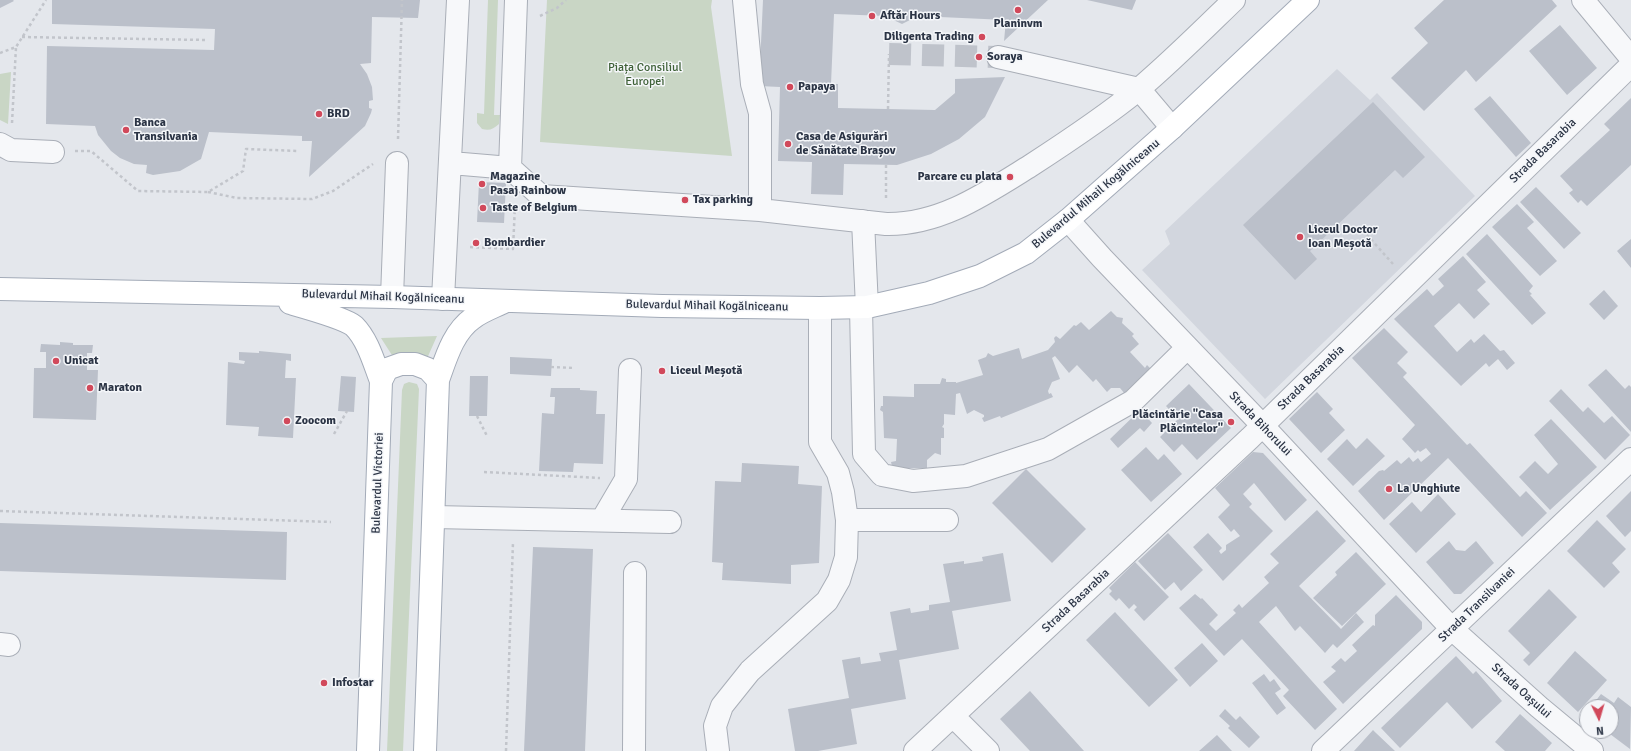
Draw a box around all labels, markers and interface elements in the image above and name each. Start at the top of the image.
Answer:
marker: Planinvm [1013,5,1023,15]
place label: Aftăr Hours [880,9,940,23]
marker: Aftăr Hours [867,11,877,21]
place label: Planinvm [993,17,1043,31]
place label: Diligenta Trading [884,30,974,44]
marker: Diligenta Trading [977,32,987,42]
place label: Soraya [987,50,1023,64]
marker: Soraya [974,52,984,62]
park label: Piața Consiliul Europei [608,61,682,89]
place label: Papaya [798,80,835,94]
marker: Papaya [785,82,795,92]
place label: BRD [327,107,350,121]
marker: BRD [314,109,324,119]
place label: Banca Transilvania [134,116,198,144]
street label: Strada Basarabia [1507,116,1579,186]
marker: Banca Transilvania [121,125,131,135]
place label: Casa de Asigurări de Sănătate Brașov [796,130,895,158]
street label: Bulevardul Mihail Kogălniceanu [1029,136,1163,252]
marker: Casa de Asigurări de Sănătate Brașov [783,139,793,149]
place label: Magazine Pasaj Rainbow [490,170,566,198]
place label: Parcare cu plata [918,170,1002,184]
marker: Parcare cu plata [1005,172,1015,182]
marker: Magazine Pasaj Rainbow [477,179,487,189]
place label: Tax parking [693,193,753,207]
marker: Tax parking [680,195,690,205]
place label: Taste of Belgium [491,201,577,215]
marker: Taste of Belgium [478,203,488,213]
place label: Liceul Doctor Ioan Meșotă [1308,223,1378,251]
marker: Liceul Doctor Ioan Meșotă [1295,232,1305,242]
place label: Bombardier [484,236,545,250]
marker: Bombardier [471,238,481,248]
street label: Bulevardul Mihail Kogălniceanu [301,287,465,307]
street label: Bulevardul Mihail Kogălniceanu [626,297,788,315]
street label: Strada Basarabia [1275,343,1347,413]
place label: Unicat [64,354,98,368]
marker: Unicat [51,356,61,366]
place label: Liceul Meșotă [670,364,742,378]
marker: Liceul Meșotă [657,366,667,376]
place label: Maraton [98,381,142,395]
marker: Maraton [85,383,95,393]
street label: Strada Bihorului [1226,389,1294,459]
place label: Plăcintărie "Casa Plăcintelor" [1132,408,1223,436]
place label: Zoocom [295,414,336,428]
marker: Zoocom [282,416,292,426]
marker: Plăcintărie "Casa Plăcintelor" [1226,417,1236,427]
street label: Bulevardul Victoriei [369,432,387,534]
place label: La Unghiute [1397,482,1460,496]
marker: La Unghiute [1384,484,1394,494]
street label: Strada Transilvaniei [1436,565,1518,645]
street label: Strada Basarabia [1039,566,1113,636]
street label: Strada Oașului [1488,661,1554,721]
place label: Infostar [332,676,374,690]
marker: Infostar [319,678,329,688]
north arrow [1579,699,1619,739]
text: N [1596,724,1604,737]

